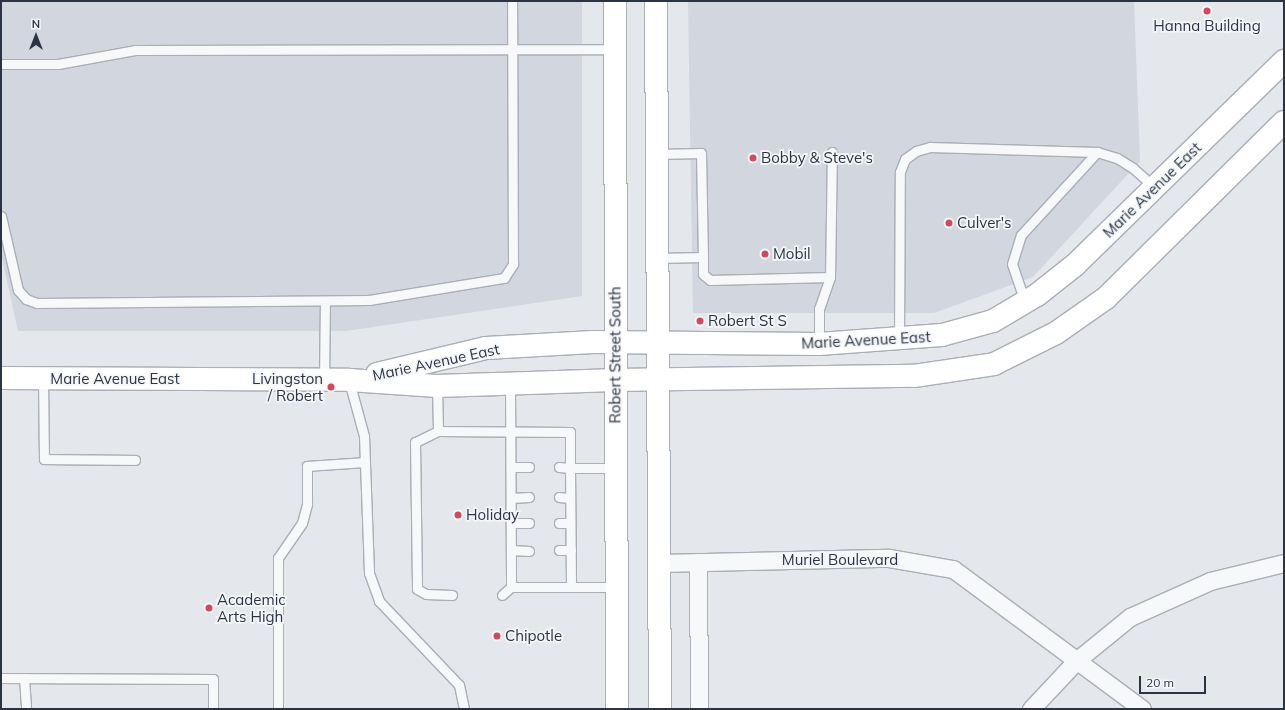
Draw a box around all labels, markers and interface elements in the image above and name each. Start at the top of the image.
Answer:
marker: Hanna Building [1202,6,1212,16]
north arrow [16,16,56,56]
text: N [32,17,40,31]
place label: Hanna Building [1153,17,1261,35]
street label: Marie Avenue East [1099,139,1205,241]
place label: Bobby & Steve's [761,149,873,167]
marker: Bobby & Steve's [748,153,758,163]
place label: Culver's [957,214,1012,232]
marker: Culver's [944,218,954,228]
place label: Mobil [773,245,811,263]
marker: Mobil [760,249,770,259]
street label: Robert Street South [606,287,624,423]
place label: Robert St S [708,312,787,330]
marker: Robert St S [695,316,705,326]
street label: Marie Avenue East [801,328,931,352]
street label: Marie Avenue East [371,340,501,384]
place label: Livingston / Robert [252,369,323,404]
street label: Marie Avenue East [50,370,180,388]
marker: Livingston / Robert [326,382,336,392]
place label: Holiday [466,506,519,524]
marker: Holiday [453,510,463,520]
street label: Muriel Boulevard [782,551,898,569]
place label: Academic Arts High [217,590,286,625]
marker: Academic Arts High [204,603,214,613]
place label: Chipotle [505,627,562,645]
marker: Chipotle [492,631,502,641]
scale bar [1141,668,1208,694]
text: 20 m [1146,675,1174,690]

